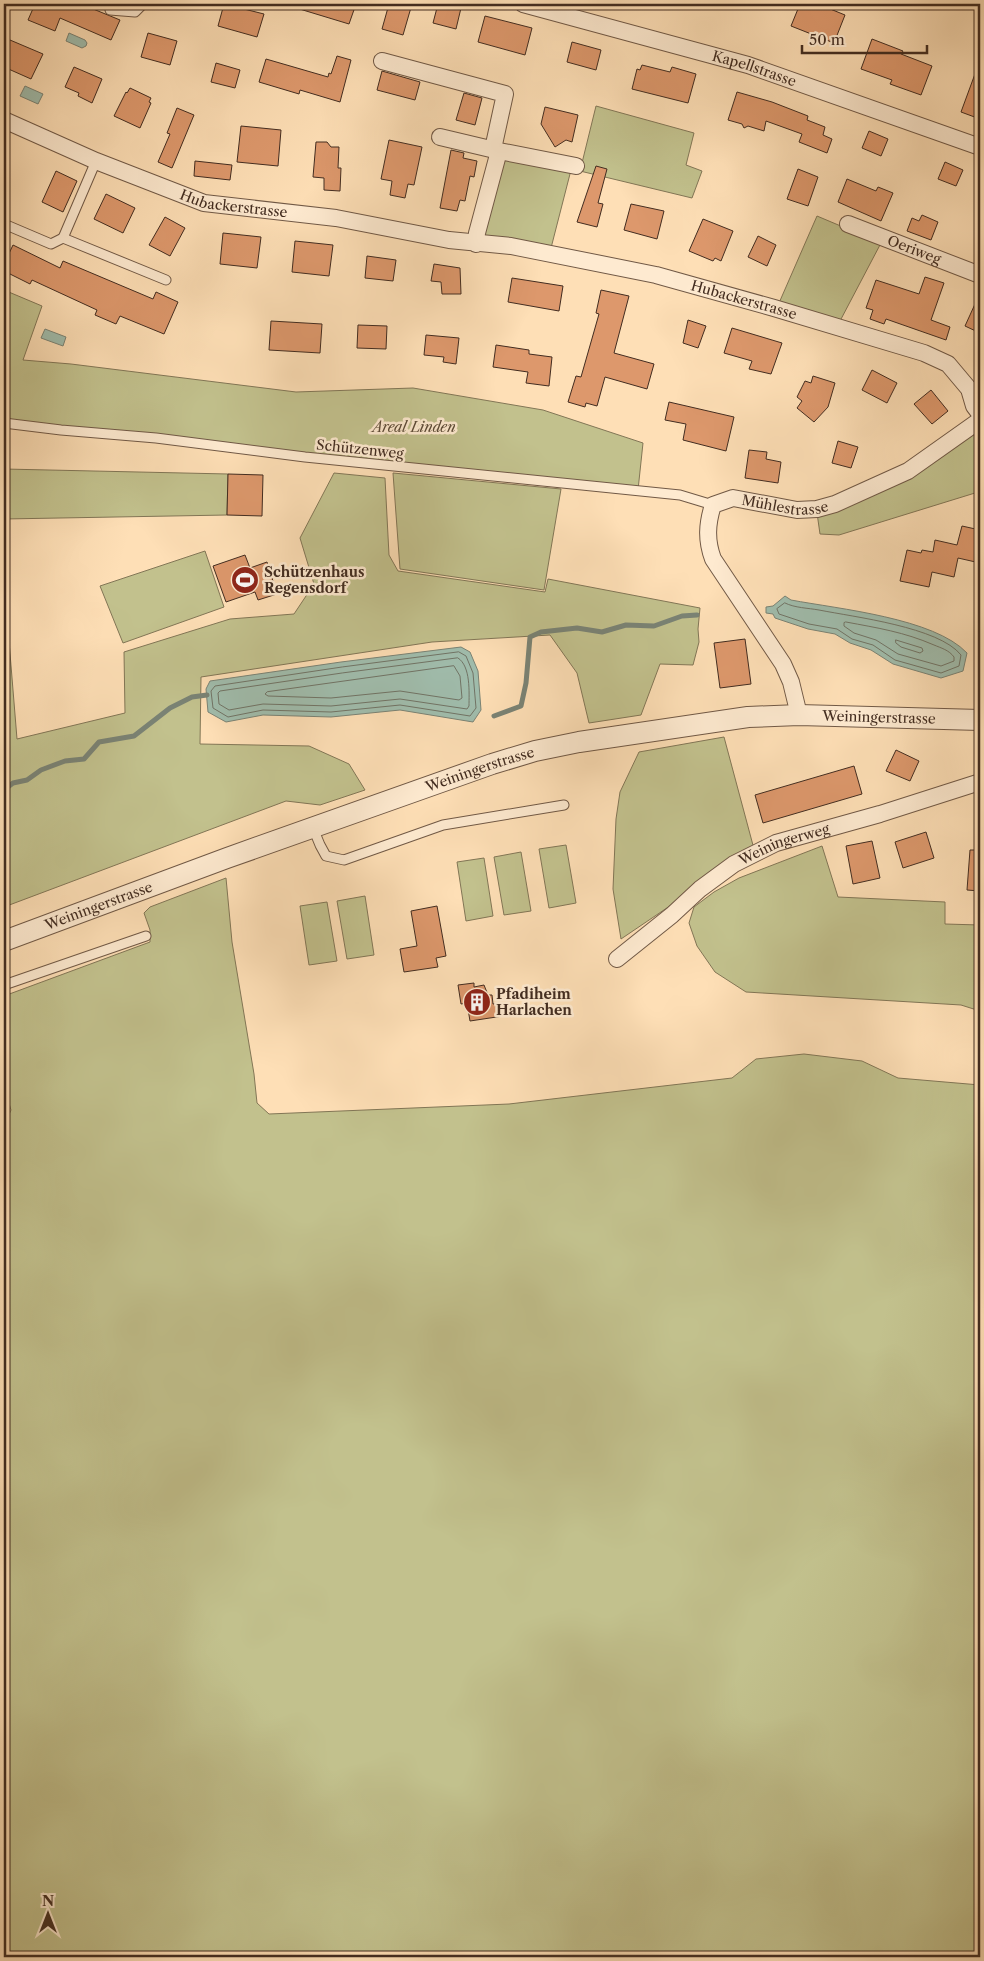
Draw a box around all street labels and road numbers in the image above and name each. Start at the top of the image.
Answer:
street label: Kapellstrasse [710,47,799,90]
street label: Hubackerstrasse [177,185,289,221]
street label: Oeriweg [885,231,944,268]
street label: Hubackerstrasse [689,276,799,323]
street label: Schützenweg [315,435,405,463]
street label: Mühlestrasse [740,491,831,519]
street label: Weiningerstrasse [821,707,936,728]
street label: Weiningerstrasse [422,743,536,796]
street label: Weiningerweg [735,819,832,870]
street label: Weiningerstrasse [41,878,155,934]

